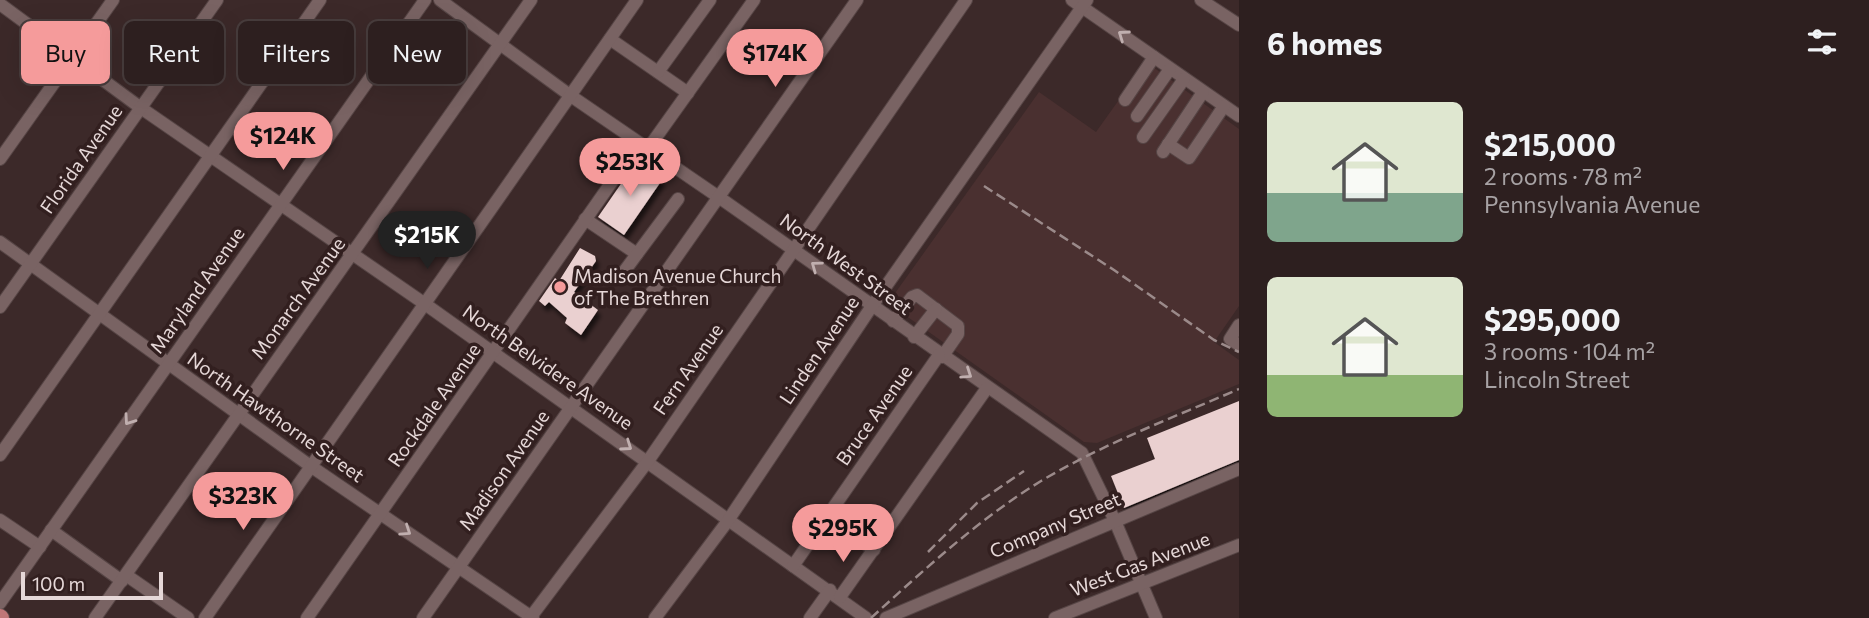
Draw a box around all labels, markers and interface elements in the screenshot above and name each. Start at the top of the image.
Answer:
chip: Buy [21,21,110,84]
chip: Rent [124,21,224,84]
chip: Filters [238,21,354,84]
chip: New [368,21,466,84]
icon: filters [1803,23,1841,61]
text: 6 homes [1267,24,1382,61]
pin: $174K [726,29,824,89]
one-way arrow [1118,31,1131,43]
text: $174K [742,38,808,66]
street label: Florida Avenue [35,100,127,218]
pin: $124K [234,113,332,172]
text: $124K [250,121,316,149]
text: $215,000 [1484,125,1616,162]
icon: home [1323,130,1407,214]
pin: $253K [581,138,679,198]
text: $253K [595,147,665,175]
text: 2 rooms · 78 m² [1484,162,1642,190]
text: Pennsylvania Avenue [1484,190,1700,218]
street label: North West Street [776,208,917,319]
pin: $215K [378,212,476,271]
text: $215K [394,220,460,248]
street label: Maryland Avenue [144,222,249,357]
street label: Monarch Avenue [246,232,349,363]
one-way arrow [811,262,824,274]
place label: Madison Avenue Church of The Brethren [574,264,781,309]
marker: Madison Avenue Church of The Brethren [552,279,568,295]
street label: Linden Avenue [774,291,863,408]
street label: North Belvidere Avenue [459,299,638,434]
text: $295,000 [1484,300,1621,337]
icon: home [1323,305,1407,389]
street label: Fern Avenue [648,319,727,419]
text: 3 rooms · 104 m² [1484,337,1655,365]
street label: Rockdale Avenue [382,339,485,471]
street label: North Hawthorne Street [183,347,369,487]
street label: Bruce Avenue [831,360,917,469]
text: Lincoln Street [1484,365,1630,393]
one-way arrow [959,366,972,378]
street label: Madison Avenue [454,405,554,534]
one-way arrow [125,412,137,425]
one-way arrow [619,438,632,450]
pin: $323K [194,472,292,532]
text: $323K [208,481,278,509]
street label: Company Street [986,487,1124,562]
pin: $295K [794,504,892,564]
text: $295K [808,513,878,541]
one-way arrow [398,523,411,535]
street label: West Gas Avenue [1067,526,1213,601]
scale bar [21,569,163,601]
text: 100 m [32,572,85,595]

